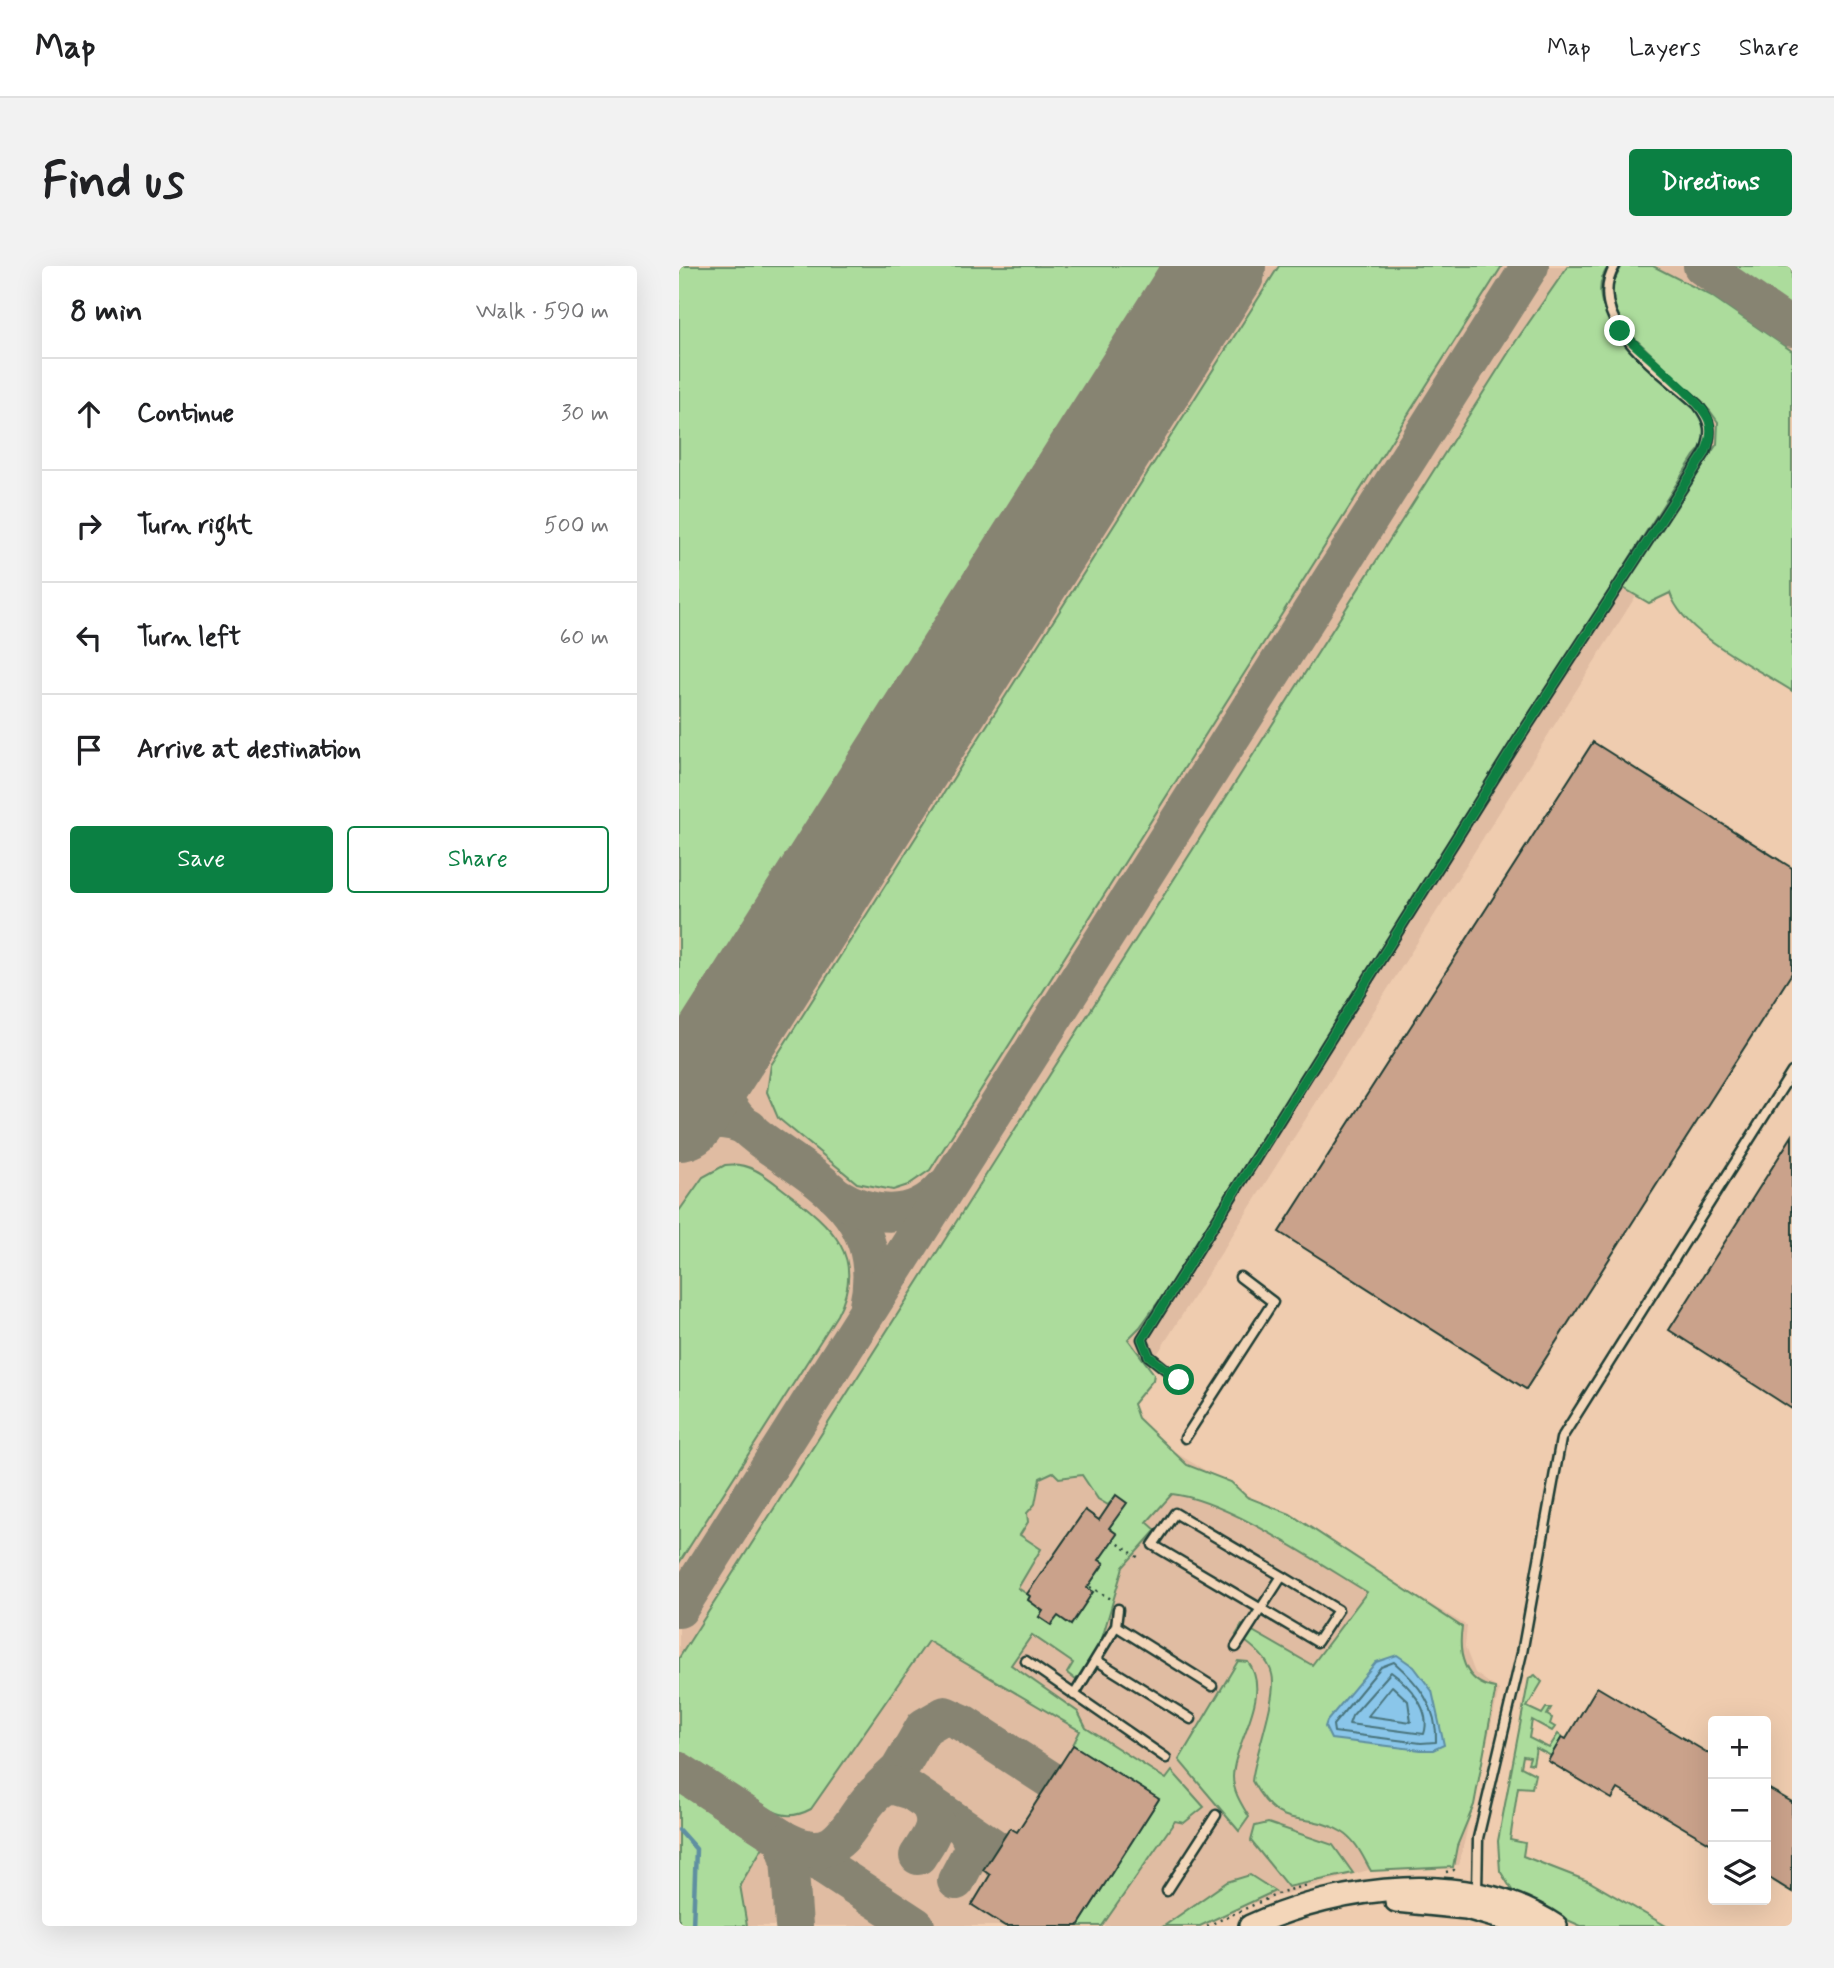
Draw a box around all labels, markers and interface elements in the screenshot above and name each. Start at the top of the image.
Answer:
text: Map [35,26,95,70]
text: Map [1547,33,1591,64]
text: Layers [1629,33,1701,64]
text: Share [1739,33,1799,64]
button: Directions [1629,149,1792,216]
text: Find us [42,150,185,215]
text: 8 min [70,292,143,331]
text: Walk · 590 m [476,297,609,327]
route end [1604,315,1635,346]
icon: ahead [70,395,108,433]
text: Continue [137,397,234,431]
text: 30 m [561,399,609,429]
icon: right [70,507,108,545]
text: Turn right [137,509,253,543]
text: 500 m [544,511,609,541]
icon: left [70,619,108,657]
text: Turn left [137,621,241,655]
text: 60 m [560,623,609,653]
icon: arrive [70,731,108,769]
text: Arrive at destination [137,733,361,767]
button: Save [70,826,333,893]
button: Share [347,826,609,893]
route start [1163,1364,1194,1395]
map controls [1708,1716,1771,1905]
button: + [1708,1716,1771,1779]
button: − [1708,1779,1771,1842]
button: layers [1708,1842,1771,1905]

